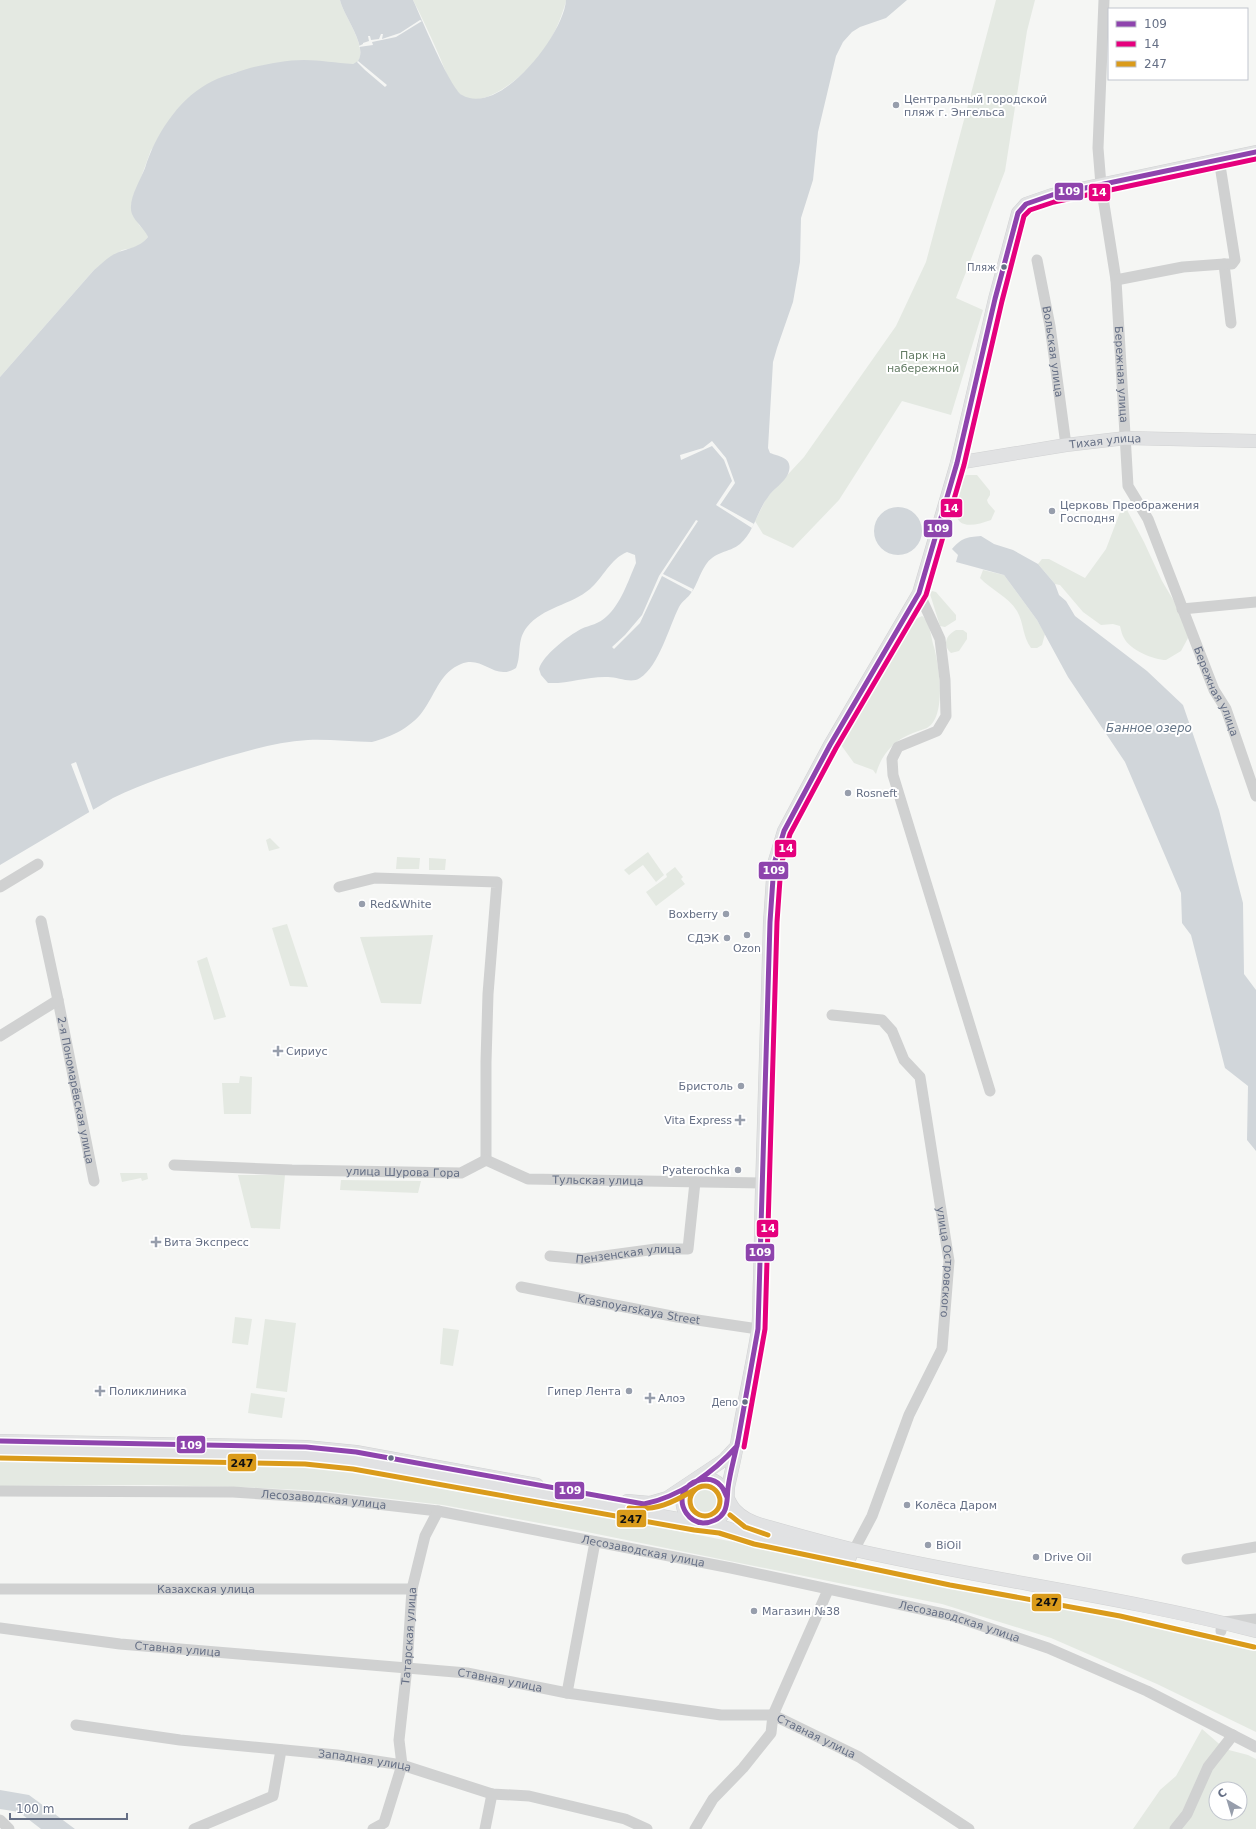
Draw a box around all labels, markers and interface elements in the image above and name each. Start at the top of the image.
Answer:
legend [1108,8,1248,80]
text: 109 [1144,17,1167,31]
text: 14 [1144,37,1159,51]
text: 247 [1144,57,1167,71]
place label: Центральный городской пляж г. Энгельса [904,93,1047,119]
marker: Центральный городской пляж г. Энгельса [891,100,901,110]
line badge: 109 [1054,182,1084,201]
line badge: 14 [1088,183,1111,202]
text: 109 [1058,185,1080,198]
text: 14 [1091,186,1107,199]
place label: Пляж [967,262,996,273]
marker: Пляж [999,262,1009,272]
street label: Вольская улица [1039,305,1066,398]
street label: Бережная улица [1112,326,1130,423]
park label: Парк на набережной [887,349,959,375]
street label: Тихая улица [1068,432,1141,452]
line badge: 14 [940,498,963,518]
place label: Церковь Преображения Господня [1060,499,1199,525]
text: 14 [943,502,959,515]
marker: Церковь Преображения Господня [1047,506,1057,516]
line badge: 109 [923,519,953,538]
text: 109 [927,522,949,535]
street label: Бережная улица [1191,645,1241,738]
water label: Банное озеро [1106,721,1192,735]
place label: Rosneft [856,787,898,800]
marker: Rosneft [843,788,853,798]
line badge: 14 [774,839,797,858]
text: 14 [778,842,794,855]
line badge: 109 [758,861,789,880]
text: 109 [763,864,785,877]
place label: Red&White [370,898,432,911]
marker: Red&White [357,899,367,909]
place label: Boxberry [668,908,718,921]
marker: Boxberry [721,909,731,919]
marker: Ozon [742,930,752,940]
place label: СДЭК [687,932,719,945]
marker: СДЭК [722,933,732,943]
place label: Ozon [733,942,761,955]
street label: 2-я Пономарёвская улица [54,1016,96,1165]
place label: Сириус [286,1045,328,1058]
marker: Сириус [273,1046,283,1056]
place label: Бристоль [679,1080,733,1093]
marker: Бристоль [736,1081,746,1091]
place label: Vita Express [664,1114,732,1127]
marker: Vita Express [735,1115,745,1125]
place label: Pyaterochka [662,1164,730,1177]
street label: улица Шурова Гора [346,1165,460,1180]
marker: Pyaterochka [733,1165,743,1175]
street label: Тульская улица [551,1173,644,1188]
street label: улица Островского [934,1206,955,1318]
line badge: 14 [756,1219,779,1238]
text: 14 [760,1222,776,1235]
place label: Вита Экспресс [164,1236,249,1249]
marker: Вита Экспресс [151,1237,161,1247]
street label: Пензенская улица [575,1243,682,1266]
line badge: 109 [745,1243,775,1262]
text: 109 [749,1246,771,1259]
street label: Krasnoyarskaya Street [576,1292,702,1327]
marker: Поликлиника [94,1385,106,1397]
place label: Поликлиника [109,1385,187,1398]
place label: Гипер Лента [547,1385,621,1398]
marker: Гипер Лента [624,1386,634,1396]
place label: Алоэ [658,1392,685,1405]
marker: Алоэ [645,1393,655,1403]
place label: Депо [711,1397,738,1408]
marker: Депо [740,1397,750,1407]
line badge: 109 [176,1435,206,1454]
text: 109 [180,1439,202,1452]
line badge: 247 [227,1453,257,1472]
unlabelled marker [386,1453,396,1463]
text: 247 [231,1457,253,1470]
line badge: 109 [554,1481,585,1500]
text: 109 [559,1484,581,1497]
street label: Лесозаводская улица [261,1488,387,1512]
place label: Колёса Даром [915,1499,997,1512]
marker: Колёса Даром [902,1500,912,1510]
line badge: 247 [616,1509,647,1528]
text: 247 [620,1513,642,1526]
street label: Лесозаводская улица [580,1533,706,1570]
place label: BiOil [936,1539,961,1552]
marker: BiOil [923,1540,933,1550]
place label: Drive Oil [1044,1551,1092,1564]
marker: Drive Oil [1031,1552,1041,1562]
street label: Казахская улица [157,1583,255,1596]
street label: Татарская улица [399,1587,419,1687]
line badge: 247 [1031,1593,1062,1612]
text: 247 [1036,1596,1058,1609]
street label: Лесозаводская улица [897,1598,1022,1645]
place label: Магазин №38 [762,1605,840,1618]
marker: Магазин №38 [749,1606,759,1616]
street label: Ставная улица [134,1639,221,1659]
street label: Ставная улица [457,1666,544,1695]
street label: Ставная улица [774,1712,858,1761]
street label: Западная улица [317,1747,413,1775]
north arrow [1208,1781,1248,1821]
text: С [1215,1786,1229,1801]
scale bar [10,1795,127,1821]
text: 100 m [16,1802,54,1816]

